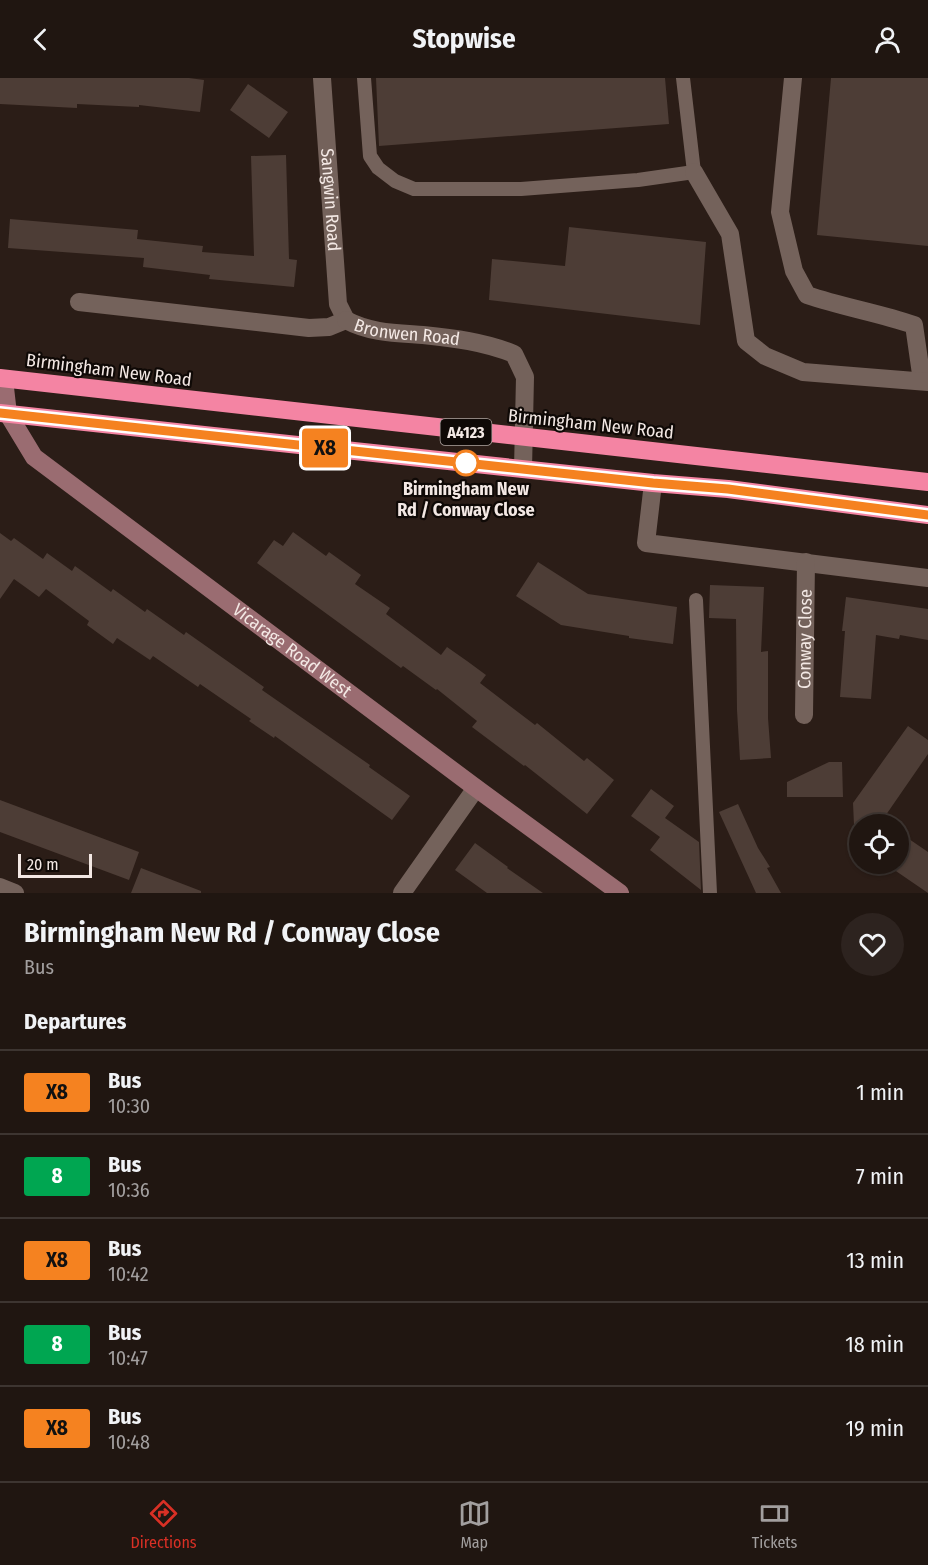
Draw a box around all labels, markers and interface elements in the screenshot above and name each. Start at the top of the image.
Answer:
icon: back [24,23,57,56]
text: Stopwise [412,23,516,55]
icon: person [871,23,904,56]
street label: Sangwin Road [316,147,345,252]
street label: Bronwen Road [351,314,461,350]
street label: Birmingham New Road [25,349,193,391]
street label: Birmingham New Road [507,404,675,444]
road number: A4123 [440,419,492,445]
line badge: X8 [298,428,352,467]
text: X8 [314,435,336,461]
marker: Birmingham New Rd / Conway Close [453,450,479,476]
place label: Birmingham New Rd / Conway Close [397,478,535,521]
street label: Conway Close [793,589,817,689]
street label: Vicarage Road West [228,599,356,702]
map controls [849,814,909,874]
button: locate [849,814,909,874]
scale bar [18,851,92,878]
text: 20 m [27,855,58,874]
button: heart [841,913,904,976]
text: Birmingham New Rd / Conway Close [24,916,440,949]
text: Bus [24,955,54,979]
text: Departures [24,1008,126,1035]
text: Bus [108,1067,141,1094]
text: X8 [46,1079,68,1105]
text: 1 min [856,1079,904,1106]
text: 10:30 [108,1094,150,1118]
text: Bus [108,1151,141,1178]
text: 8 [51,1163,63,1189]
text: 7 min [856,1163,904,1190]
text: 10:36 [108,1178,150,1202]
text: Bus [108,1235,141,1262]
text: X8 [46,1247,68,1273]
text: 13 min [846,1247,904,1274]
text: 10:42 [108,1262,149,1286]
text: Bus [108,1319,141,1346]
text: 8 [51,1331,63,1357]
text: 18 min [845,1331,904,1358]
text: 10:47 [108,1346,148,1370]
text: Bus [108,1403,141,1430]
text: X8 [46,1415,68,1441]
text: 19 min [846,1415,904,1442]
text: 10:48 [108,1430,150,1454]
tab: Directions [131,1497,197,1552]
tab: Map [458,1497,491,1552]
tab: Tickets [752,1497,797,1552]

